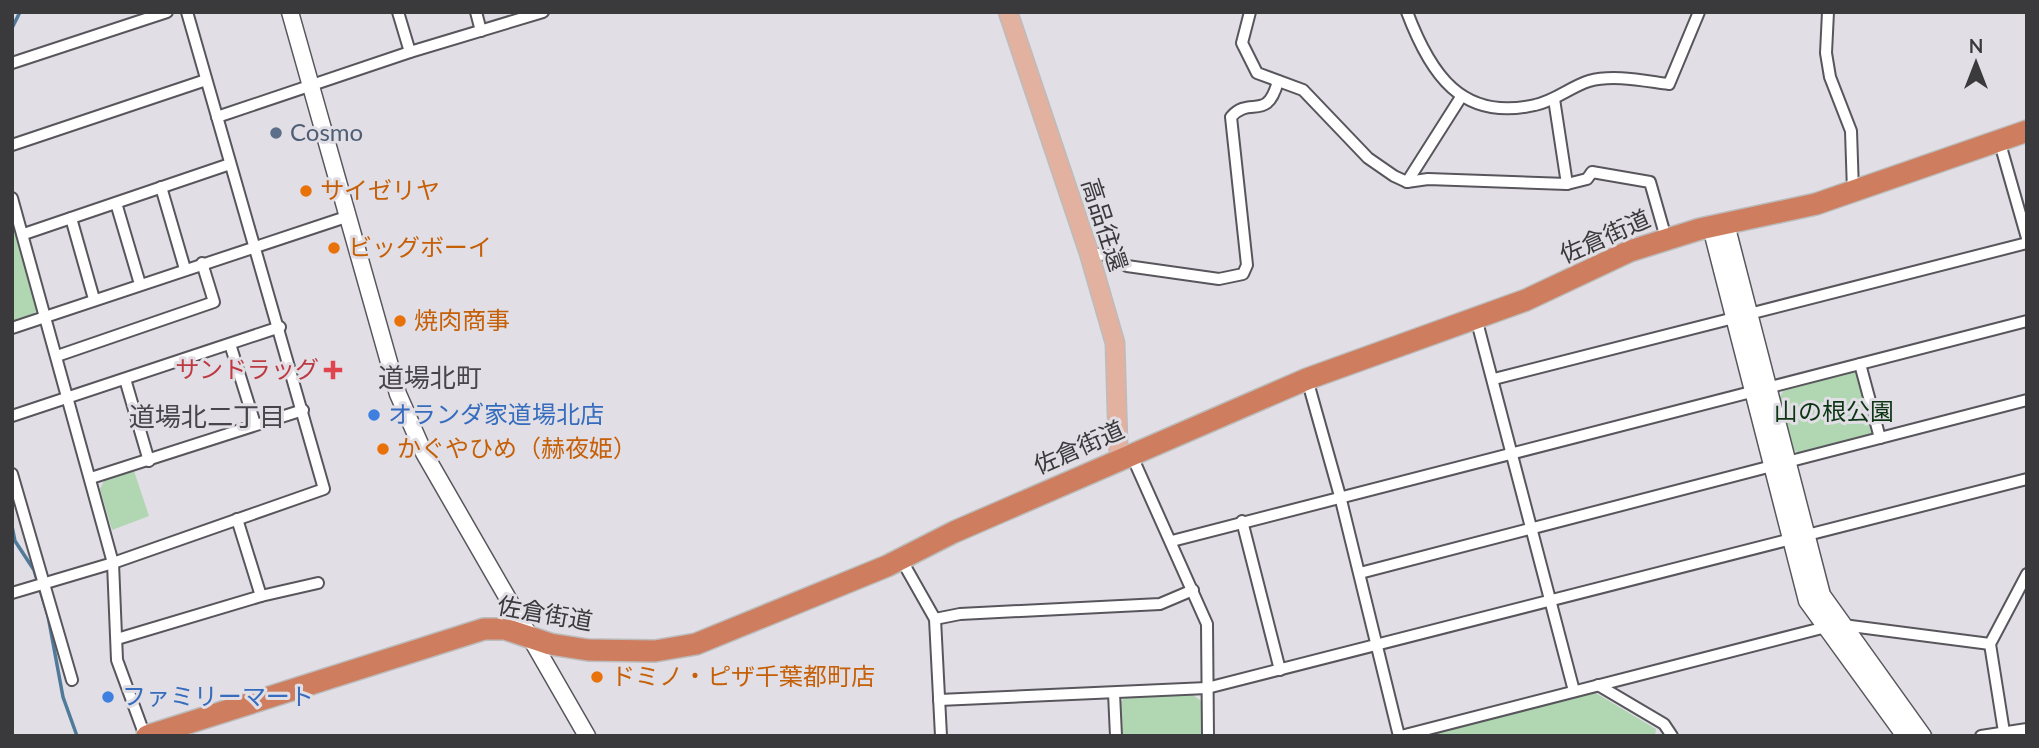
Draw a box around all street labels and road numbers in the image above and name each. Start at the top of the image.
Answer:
street label: 高品往還 [1077,174,1134,275]
street label: 佐倉街道 [1555,203,1654,268]
street label: 佐倉街道 [1029,414,1128,479]
street label: 佐倉街道 [495,590,595,635]

